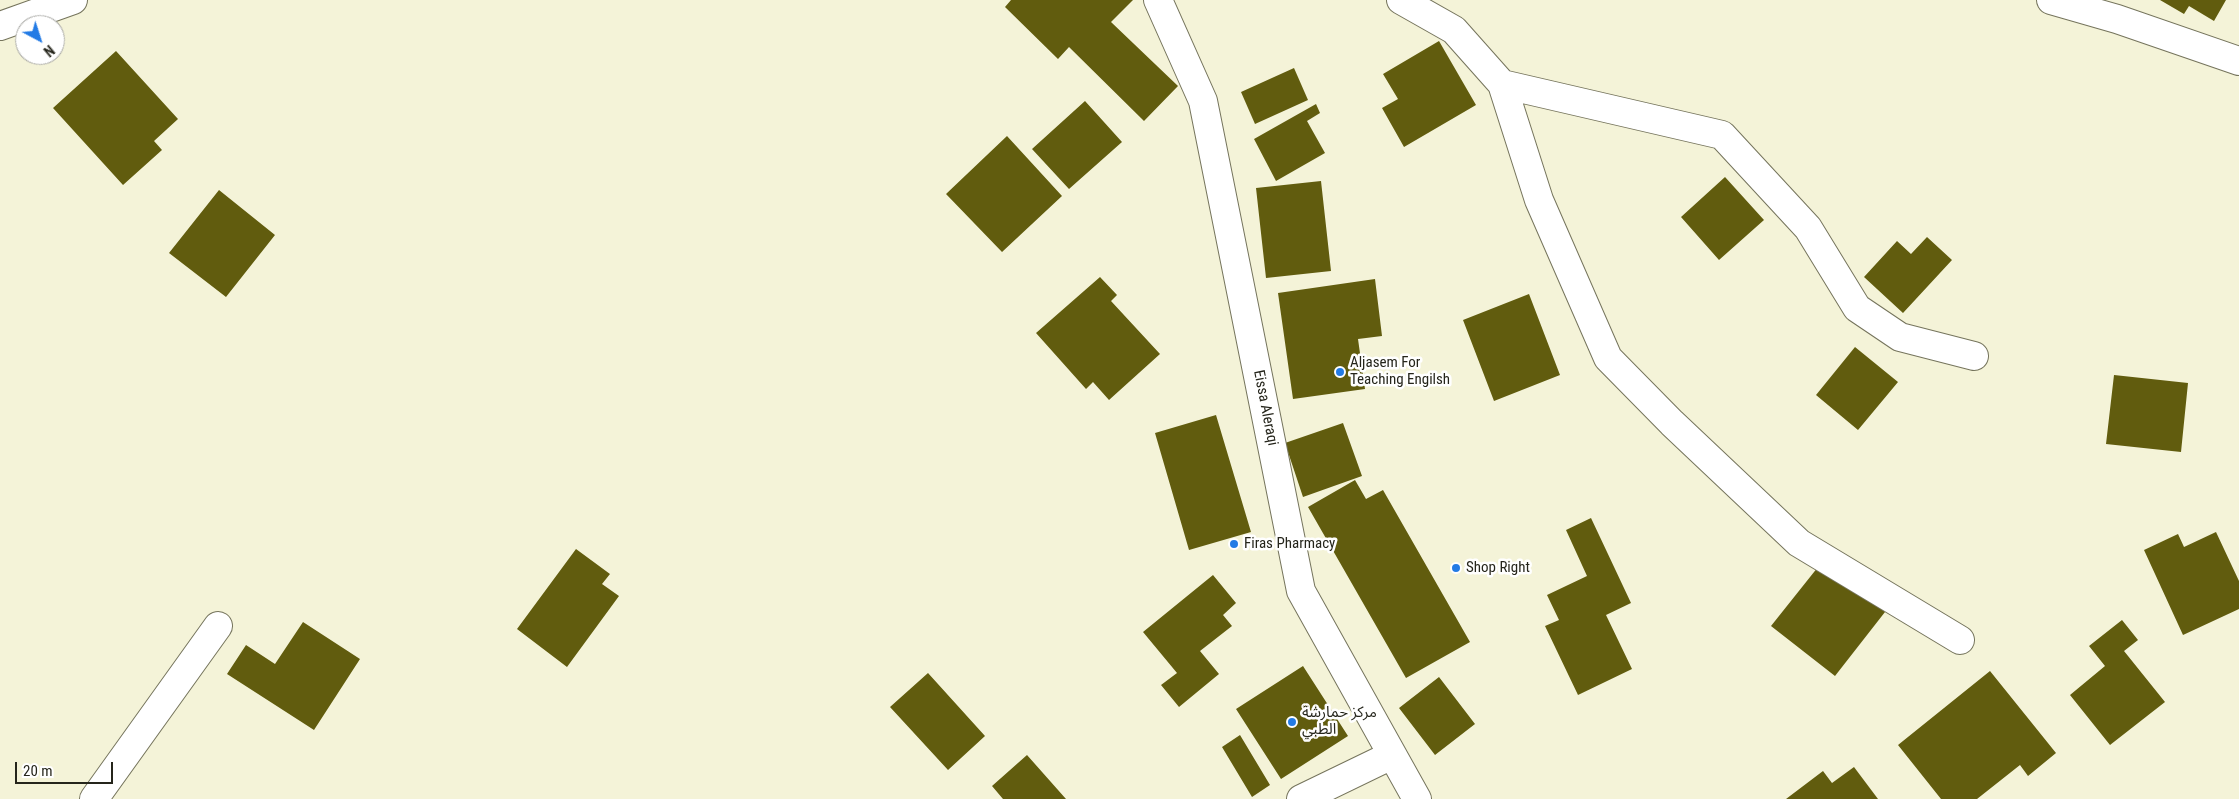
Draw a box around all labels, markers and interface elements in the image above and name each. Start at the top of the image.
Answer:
north arrow [15,15,65,65]
text: N [41,42,57,60]
place label: Aljasem For Teaching Engilsh [1350,354,1450,389]
marker: Aljasem For Teaching Engilsh [1334,366,1346,378]
street label: Eissa Aleraqi [1249,369,1281,447]
place label: Firas Pharmacy [1244,535,1335,553]
marker: Firas Pharmacy [1228,538,1240,550]
place label: Shop Right [1466,559,1530,577]
marker: Shop Right [1450,562,1462,574]
place label: مركز حمارشة الطبي [1302,704,1377,739]
marker: مركز حمارشة الطبي [1286,716,1298,728]
scale bar [18,752,115,784]
text: 20 m [23,762,53,780]

